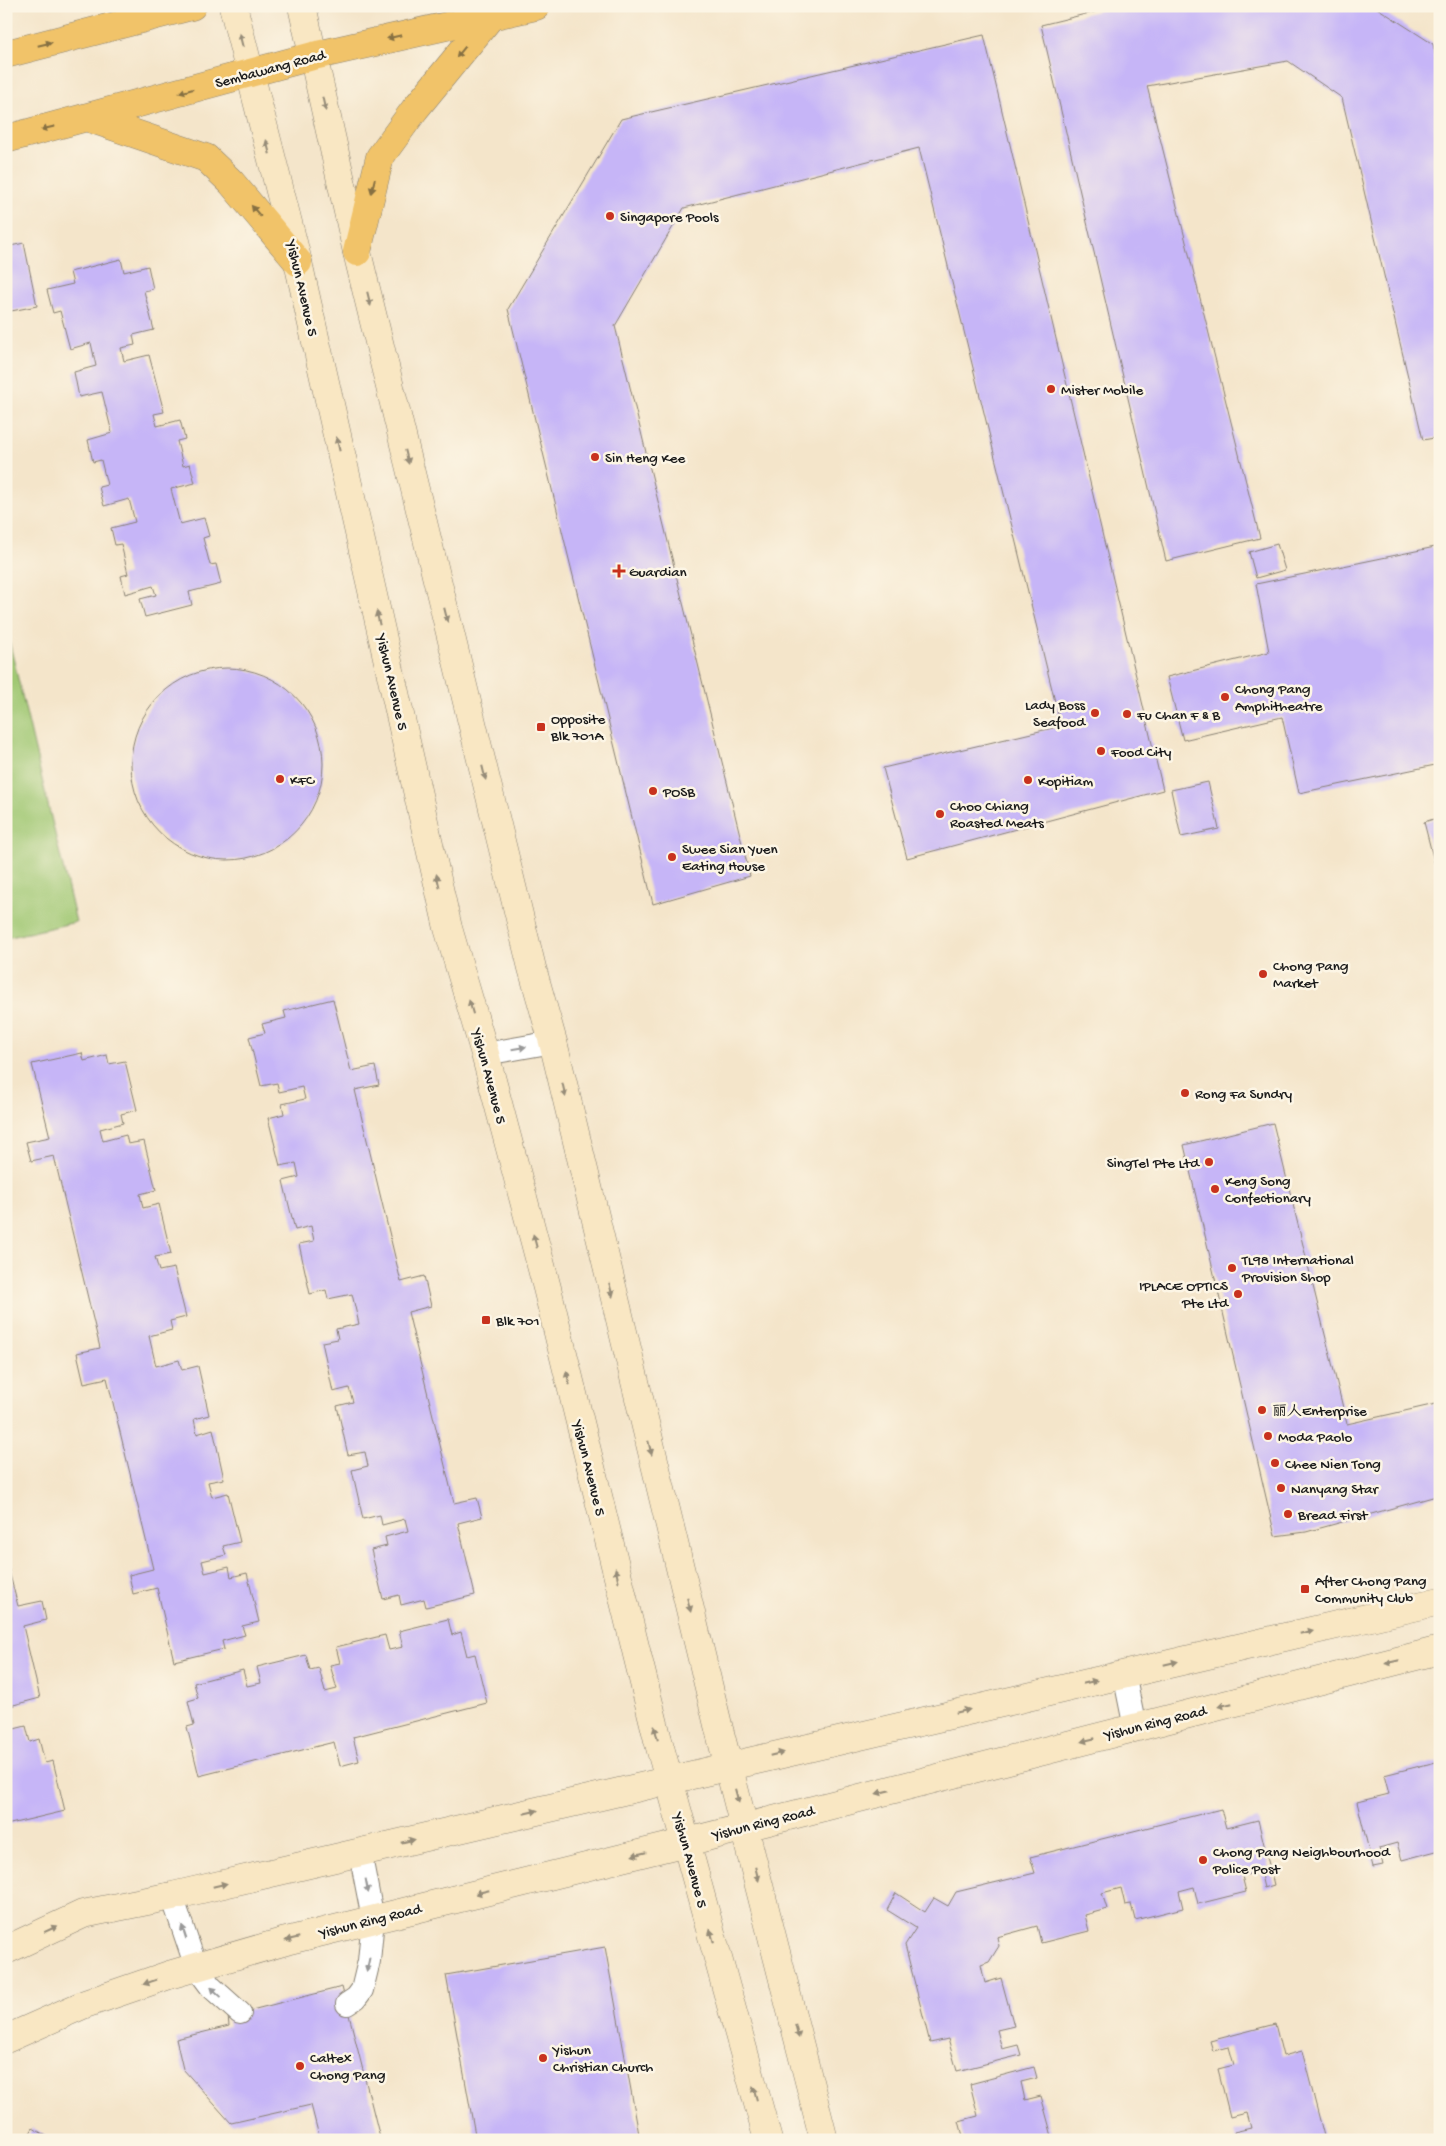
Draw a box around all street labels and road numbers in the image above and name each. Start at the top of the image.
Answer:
street label: Sembawang Road [213,46,329,93]
street label: Yishun Avenue 5 [281,237,321,338]
street label: Yishun Avenue 5 [371,631,411,732]
street label: Yishun Avenue 5 [466,1025,509,1126]
street label: Yishun Avenue 5 [567,1417,609,1518]
street label: Yishun Ring Road [1101,1702,1210,1746]
street label: Yishun Ring Road [709,1802,818,1846]
street label: Yishun Avenue 5 [667,1809,710,1910]
street label: Yishun Ring Road [316,1900,425,1944]

